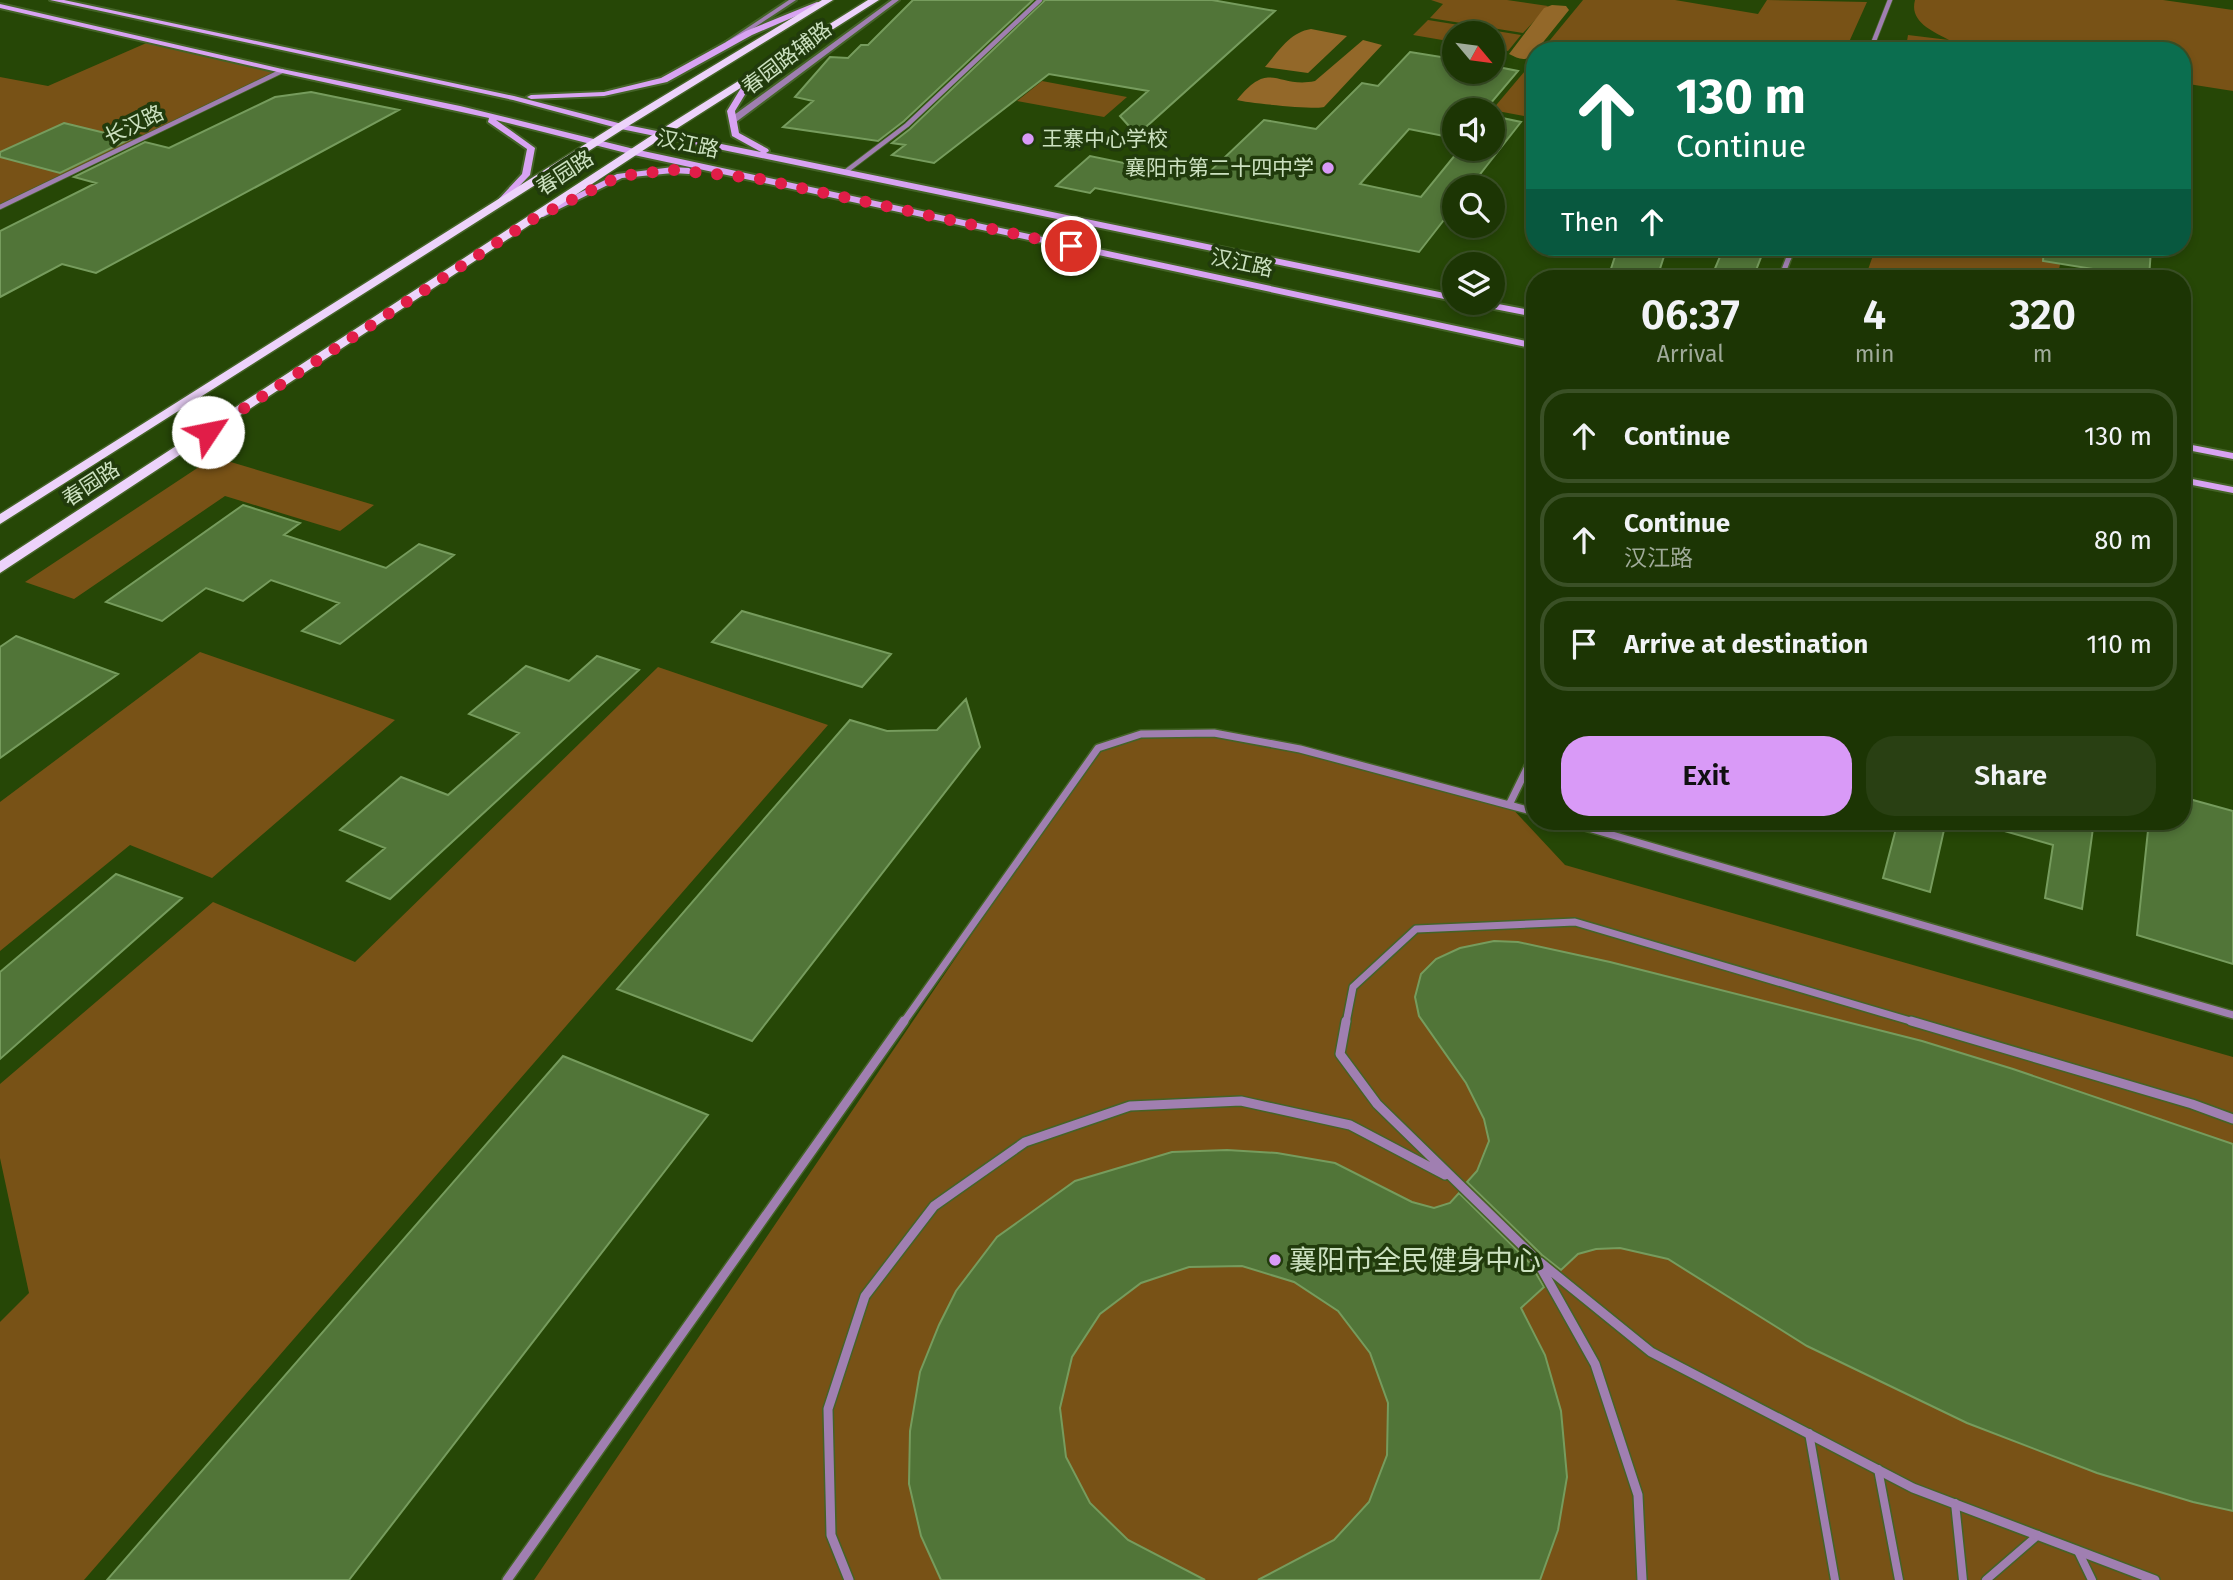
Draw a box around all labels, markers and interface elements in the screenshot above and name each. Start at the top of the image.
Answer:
street label: 春园路辅路 [737,16,837,100]
north arrow [1442,21,1505,84]
map controls [1442,21,1505,315]
text: 130 m [1676,67,1806,126]
icon: ahead [1561,70,1652,161]
button: sound [1442,98,1505,161]
street label: 长汉路 [100,100,168,150]
street label: 汉江路 [654,125,722,163]
place label: 王寨中心学校 [1042,126,1168,152]
text: Continue [1676,127,1806,165]
marker: 王寨中心学校 [1020,131,1036,147]
street label: 春园路 [532,145,598,201]
place label: 襄阳市第二十四中学 [1125,155,1314,181]
marker: 襄阳市第二十四中学 [1320,160,1336,176]
button: search [1442,175,1505,238]
icon: ahead [1633,203,1671,241]
text: Then [1561,207,1619,238]
pin [1041,216,1101,276]
icon: arrive [1052,227,1090,265]
street label: 汉江路 [1208,244,1276,282]
button: layers [1442,252,1505,315]
text: 06:37 [1641,290,1740,340]
text: 4 [1863,290,1886,340]
text: 320 [2009,290,2076,340]
text: Arrival [1657,340,1724,368]
text: min [1855,340,1894,368]
text: m [2033,340,2053,368]
position arrow [171,395,245,469]
icon: ahead [1565,417,1603,455]
text: Continue [1624,421,1730,452]
text: 130 m [2084,421,2152,452]
street label: 春园路 [58,456,124,512]
text: Continue [1624,508,1730,539]
icon: ahead [1565,521,1603,559]
text: 80 m [2094,525,2152,556]
text: 汉江路 [1624,544,1693,572]
icon: arrive [1565,625,1603,663]
text: Arrive at destination [1624,629,1868,660]
text: 110 m [2086,629,2152,660]
button: Exit [1561,736,1852,816]
button: Share [1866,736,2156,816]
place label: 襄阳市全民健身中心 [1289,1244,1541,1277]
marker: 襄阳市全民健身中心 [1267,1252,1283,1268]

